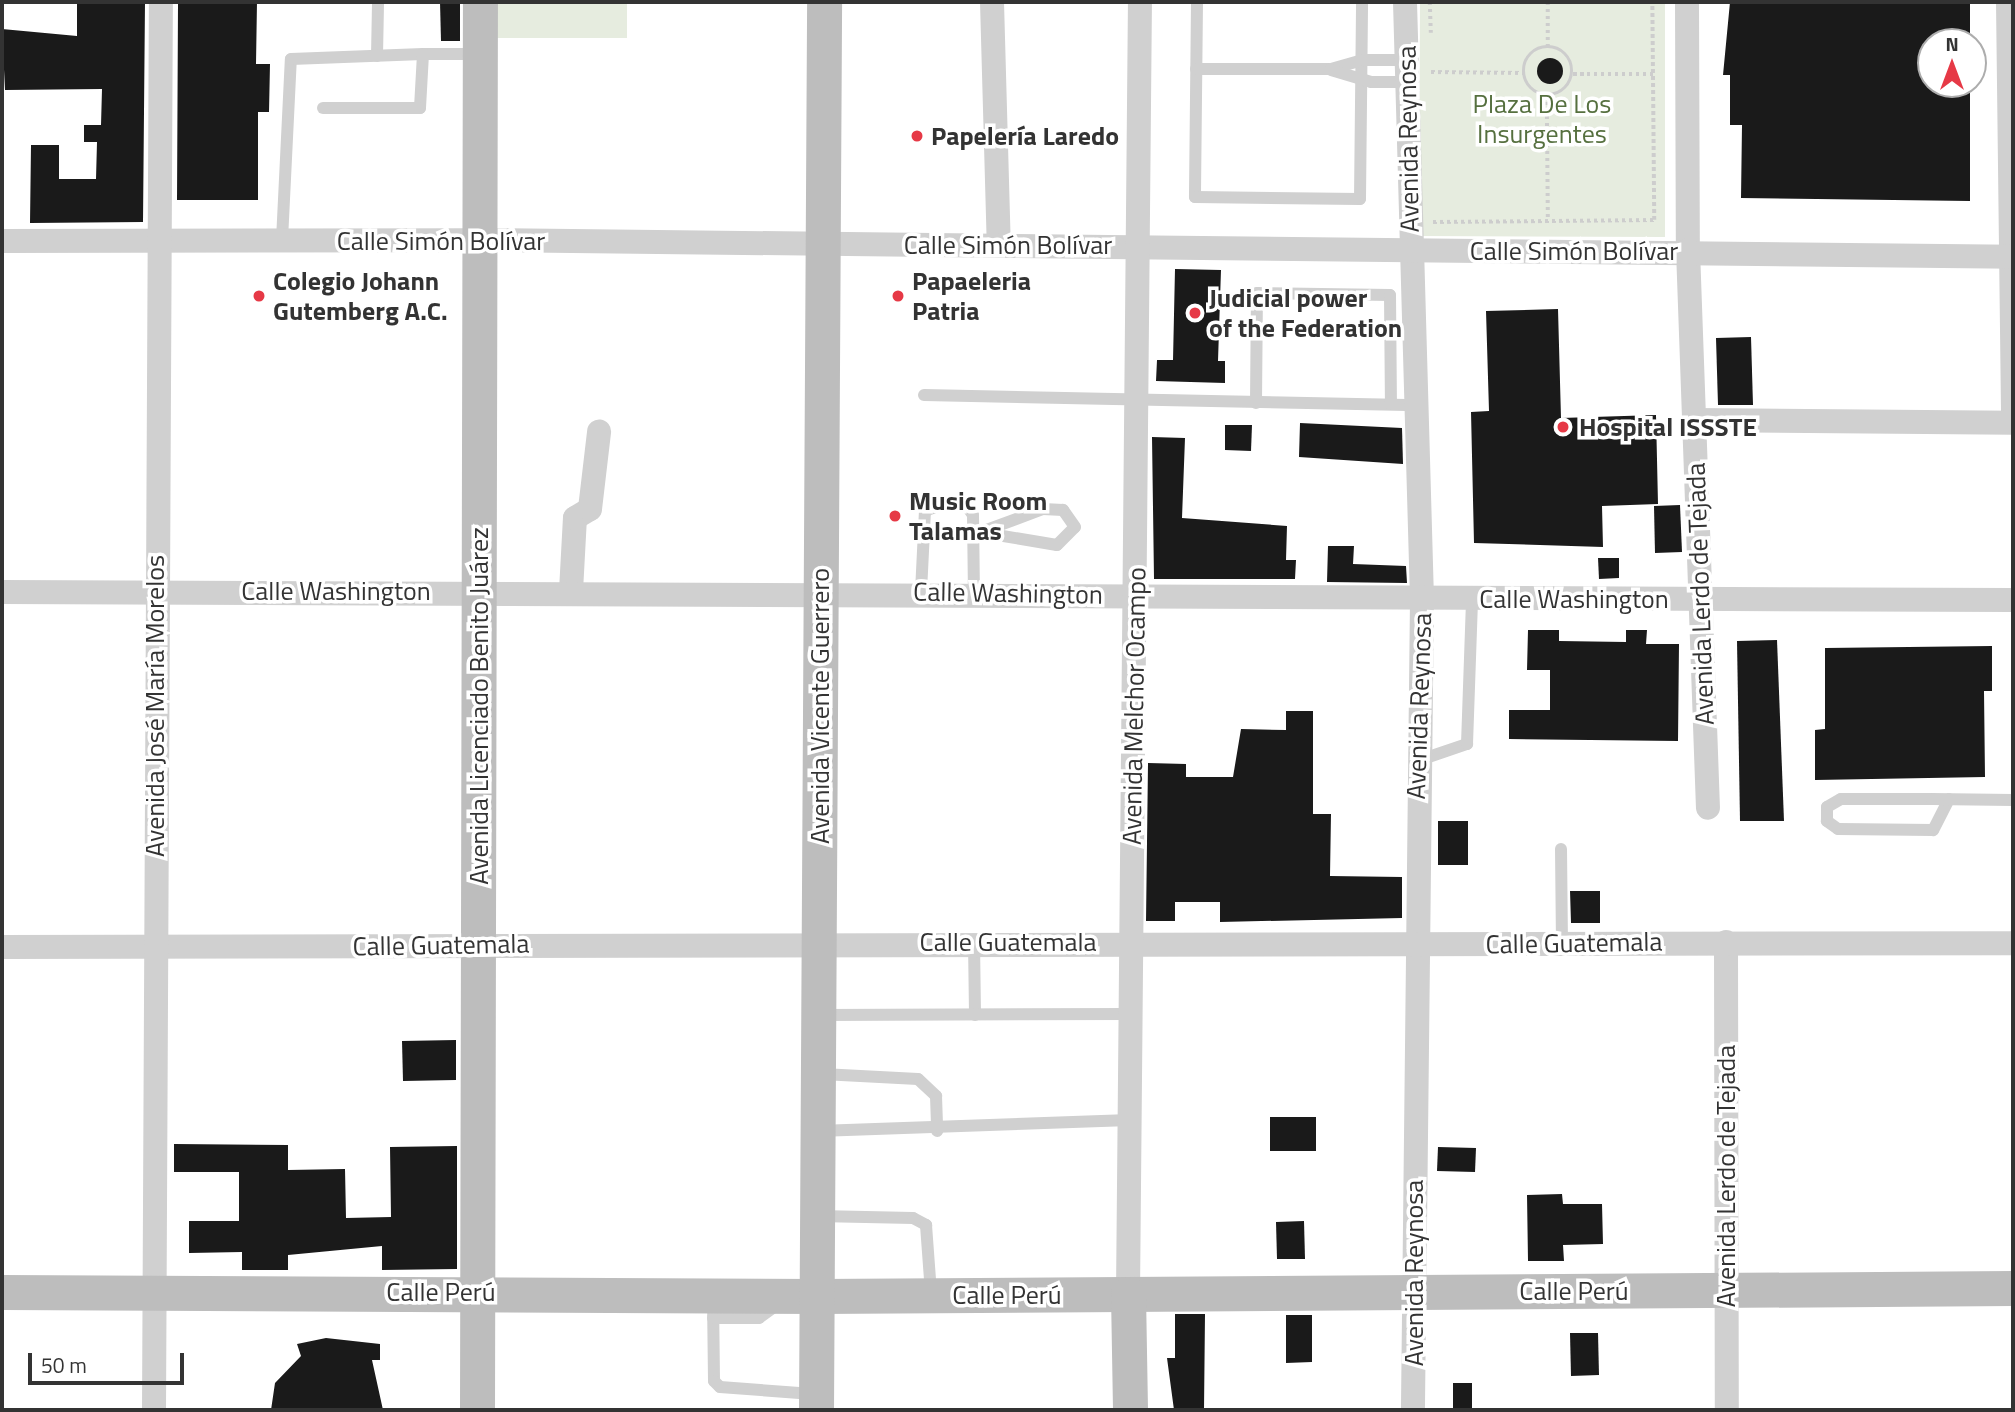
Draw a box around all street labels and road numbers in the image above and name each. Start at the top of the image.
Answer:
street label: Avenida Reynosa [1391,45,1425,233]
street label: Calle Simón Bolívar [337,225,545,257]
street label: Calle Simón Bolívar [904,229,1112,261]
street label: Calle Simón Bolívar [1470,235,1678,267]
street label: Avenida Lerdo de Tejada [1680,462,1720,726]
street label: Avenida Licenciado Benito Juárez [463,527,495,885]
street label: Avenida José María Morelos [139,555,171,857]
street label: Avenida Melchor Ocampo [1116,567,1152,845]
street label: Avenida Vicente Guerrero [804,568,836,844]
street label: Calle Washington [241,575,431,607]
street label: Calle Washington [913,576,1103,610]
street label: Calle Washington [1479,583,1669,615]
street label: Avenida Reynosa [1400,612,1438,800]
street label: Calle Guatemala [920,926,1096,958]
street label: Calle Guatemala [1485,926,1663,960]
street label: Calle Guatemala [352,928,530,962]
street label: Avenida Lerdo de Tejada [1710,1045,1742,1307]
street label: Avenida Reynosa [1398,1180,1430,1366]
street label: Calle Perú [1519,1275,1629,1307]
street label: Calle Perú [386,1276,496,1308]
street label: Calle Perú [952,1279,1062,1311]

